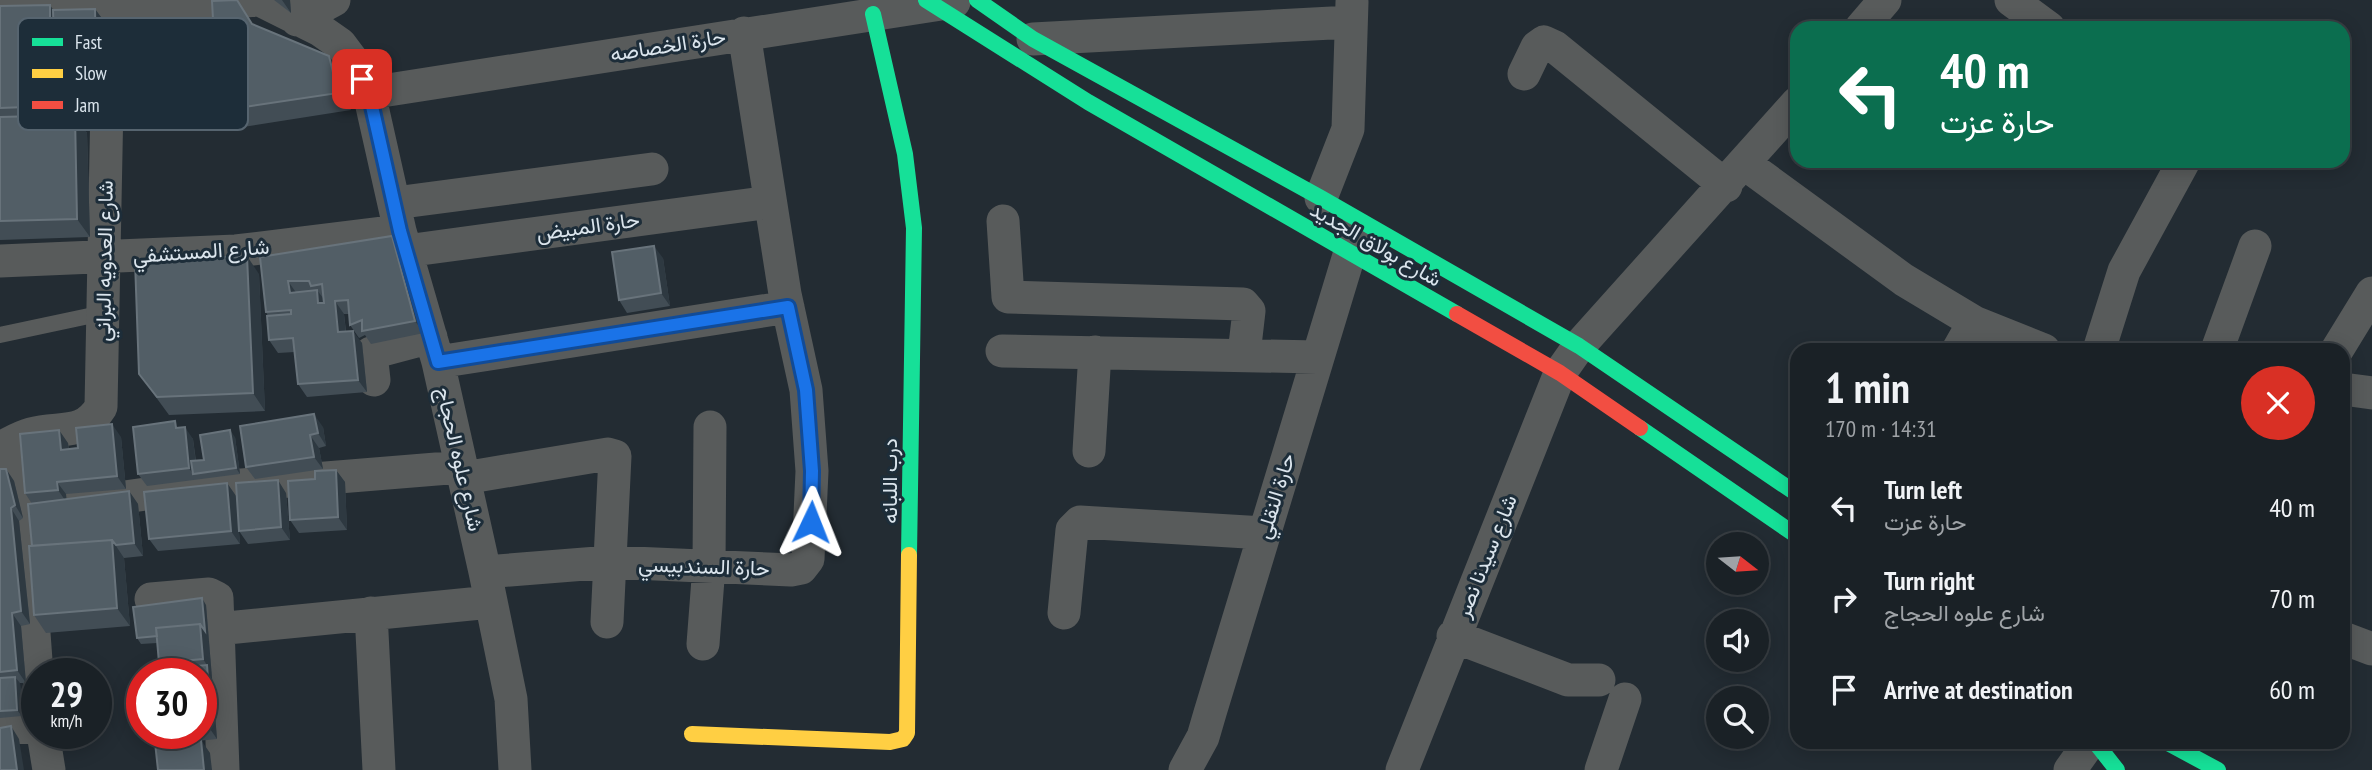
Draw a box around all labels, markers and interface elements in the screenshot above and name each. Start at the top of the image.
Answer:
legend [18,18,248,130]
street label: حارة الخصاصه [608,23,728,67]
text: Fast [75,30,103,54]
text: 40 m [1940,38,2029,102]
pin [332,49,392,109]
icon: left [1825,49,1916,140]
icon: arrive [343,60,381,98]
text: Slow [75,61,108,85]
text: Jam [74,93,100,117]
text: حارة عزت [1940,100,2055,142]
street label: شارع العدويه البراني [89,180,123,342]
street label: شارع بولاق الجديد [1305,195,1447,293]
street label: حارة المبيض [535,205,641,247]
street label: شارع المستشفي [132,233,270,273]
text: 1 min [1825,360,1910,415]
button: close [2241,366,2315,440]
street label: شارع علوه الحجاج [429,384,490,534]
text: 170 m · 14:31 [1825,414,1937,443]
street label: درب اللبانه [876,438,903,524]
street label: حارة النقلي [1249,450,1305,543]
text: Turn left [1884,473,1962,506]
position arrow [774,485,848,559]
icon: left [1825,489,1863,527]
street label: شارع سيدنا نصر [1449,491,1524,623]
text: 40 m [2269,491,2315,524]
text: حارة عزت [1884,507,1966,536]
north arrow [1706,532,1769,595]
map controls [1706,532,1769,749]
street label: حارة السندبيسي [638,550,770,586]
text: Turn right [1884,564,1975,597]
icon: right [1825,580,1863,618]
text: 70 m [2269,582,2315,615]
text: شارع علوه الحجاج [1884,598,2045,627]
button: sound [1706,609,1769,672]
speed limit sign: 30 [126,658,217,749]
text: 29 [50,671,83,717]
icon: arrive [1825,671,1863,709]
text: Arrive at destination [1884,673,2073,706]
text: 60 m [2269,673,2315,706]
button: search [1706,686,1769,749]
text: km/h [51,709,82,732]

